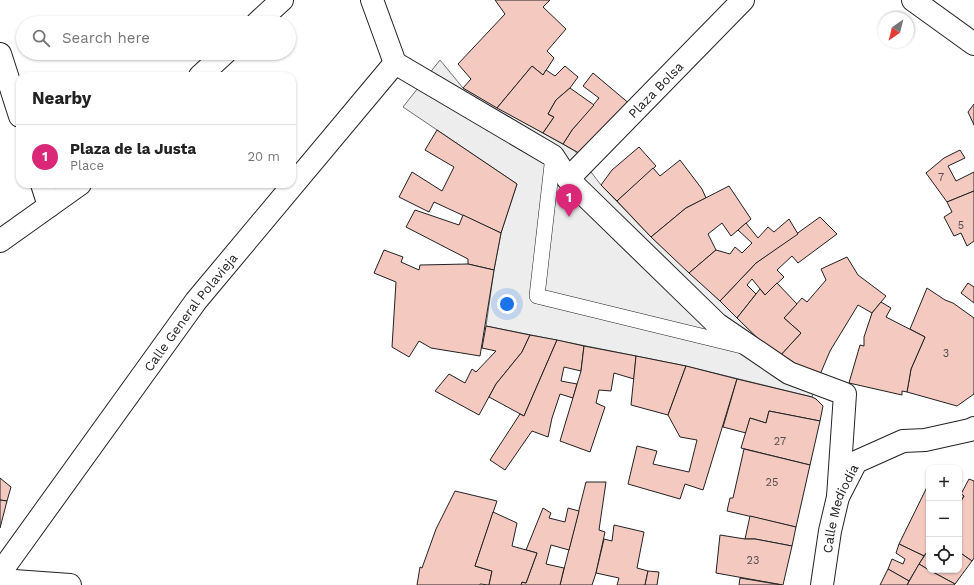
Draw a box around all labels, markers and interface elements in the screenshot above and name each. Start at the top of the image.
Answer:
north arrow [878,12,914,48]
search box [16,16,296,60]
icon: search [30,27,52,49]
text: Search here [62,29,150,47]
street label: Plaza Bolsa [625,58,686,121]
text: Nearby [32,88,91,108]
text: Plaza de la Justa [70,140,196,158]
text: 1 [42,149,48,164]
text: 20 m [248,149,280,164]
text: Place [70,158,104,173]
house number: 7 [938,171,944,184]
pin: 1 [556,184,582,217]
house number: 5 [958,219,964,232]
street label: Calle General Polavieja [141,250,241,374]
your location [497,294,517,314]
house number: 3 [943,347,949,360]
house number: 27 [774,435,786,448]
street label: Calle Mediodía [819,461,861,554]
map controls [926,465,962,573]
button: + [926,465,962,501]
house number: 25 [766,476,778,489]
button: − [926,501,962,537]
button: locate [926,537,962,573]
house number: 23 [747,554,759,567]

